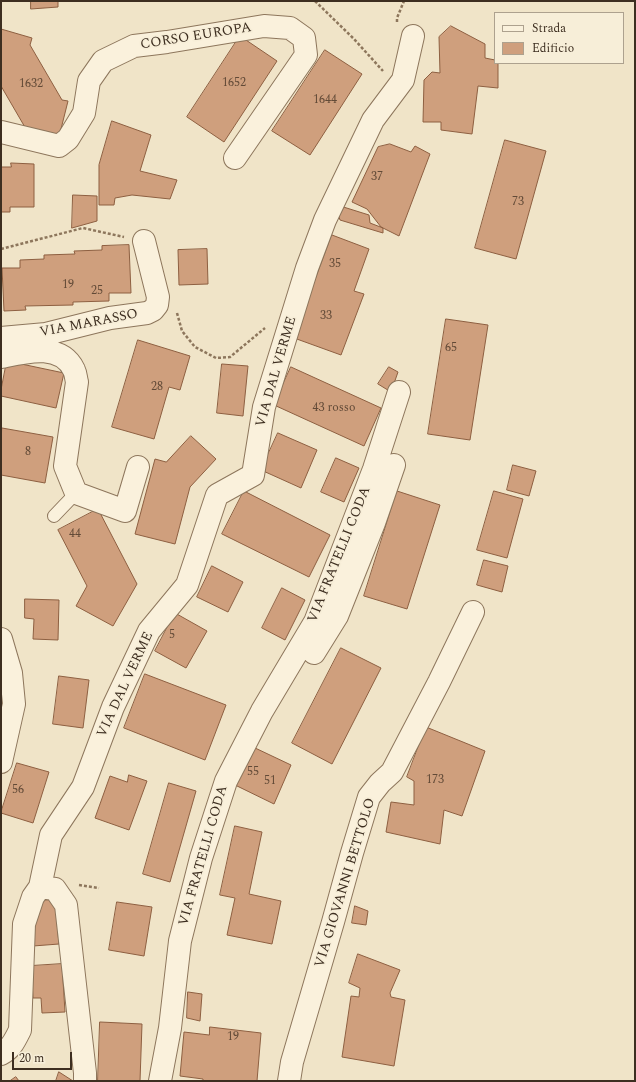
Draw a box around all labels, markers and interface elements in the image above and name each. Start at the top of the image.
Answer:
legend [494,12,624,64]
text: Strada [532,19,566,38]
street label: CORSO EUROPA [139,20,253,54]
text: Edificio [532,39,574,58]
house number: 1652 [222,77,246,91]
house number: 1632 [19,78,43,92]
house number: 1644 [313,94,337,108]
house number: 37 [371,171,383,185]
house number: 73 [512,196,524,210]
house number: 35 [329,258,341,272]
house number: 19 [62,279,74,293]
house number: 25 [91,285,103,299]
street label: VIA MARASSO [38,306,140,342]
house number: 33 [320,310,332,324]
street label: VIA DAL VERME [253,315,301,429]
house number: 65 [445,342,457,356]
house number: 28 [151,381,163,395]
house number: 43 rosso [313,402,355,416]
house number: 8 [25,446,31,460]
street label: VIA FRATELLI CODA [305,485,375,625]
house number: 44 [69,528,81,542]
house number: 5 [169,629,175,643]
street label: VIA DAL VERME [94,630,158,740]
house number: 55 [247,766,259,780]
house number: 173 [426,774,444,788]
house number: 51 [264,775,276,789]
house number: 56 [12,784,24,798]
street label: VIA FRATELLI CODA [176,784,232,928]
street label: VIA GIOVANNI BETTOLO [312,796,380,970]
house number: 19 [227,1031,239,1045]
scale bar [14,1044,74,1070]
text: 20 m [19,1049,44,1068]

